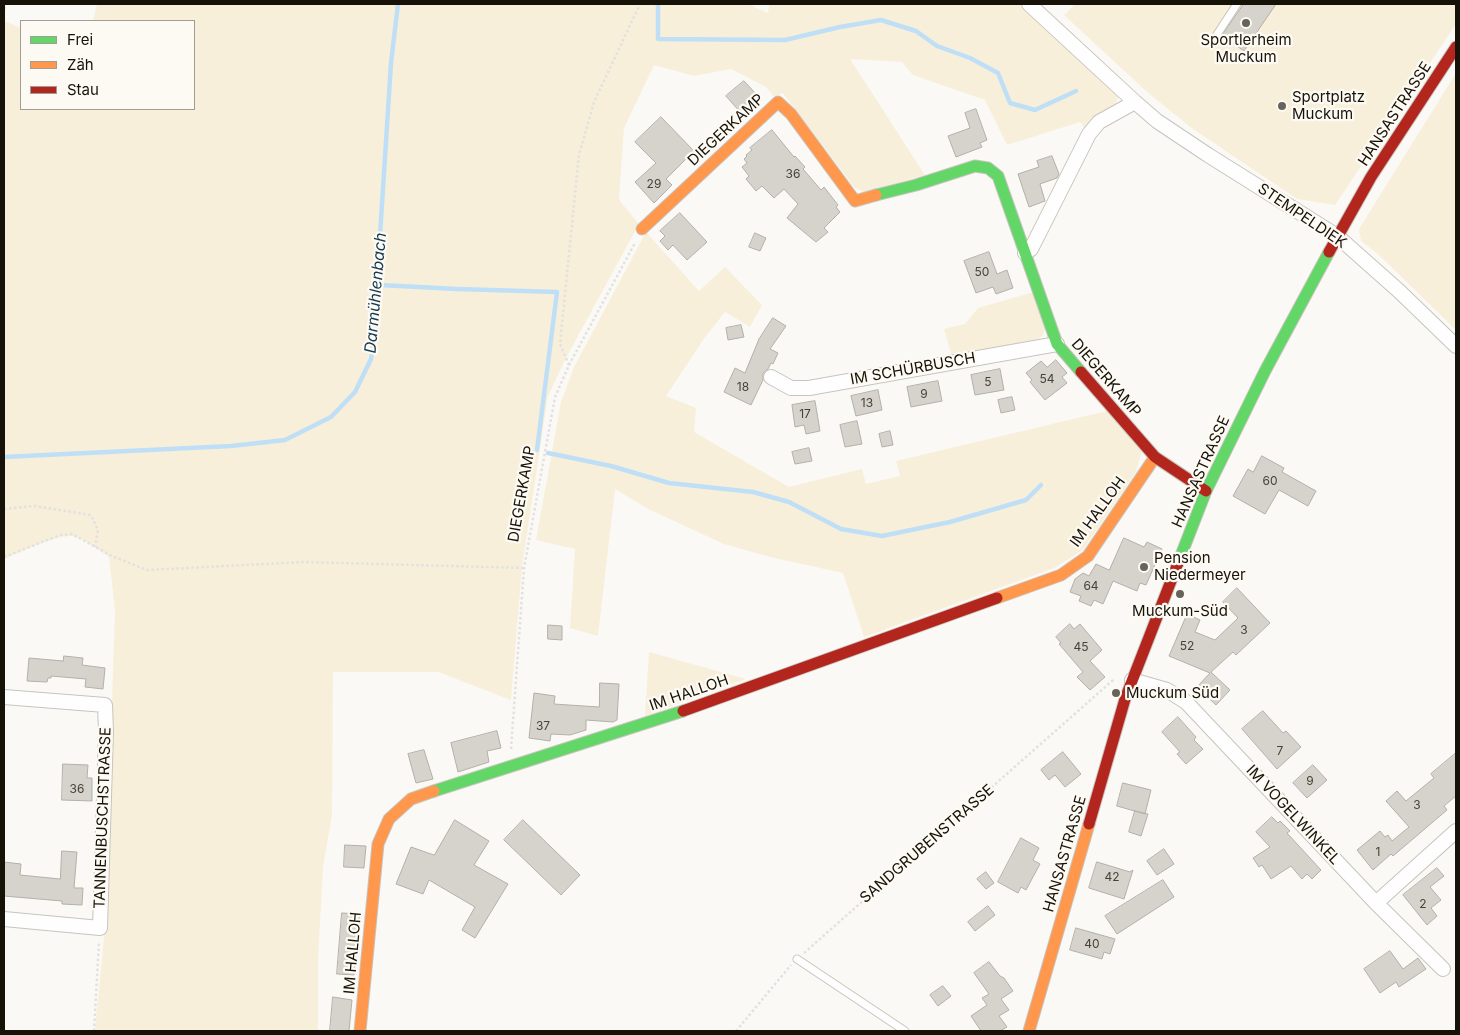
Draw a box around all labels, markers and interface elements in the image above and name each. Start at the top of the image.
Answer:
marker: Sportlerheim Muckum [1240,17,1252,29]
legend [20,20,195,110]
text: Frei [67,30,93,49]
place label: Sportlerheim Muckum [1200,31,1292,66]
text: Zäh [67,55,94,74]
street label: HANSASTRASSE [1355,59,1435,169]
text: Stau [67,80,99,99]
place label: Sportplatz Muckum [1292,88,1365,123]
street label: DIEGERKAMP [684,90,768,170]
marker: Sportplatz Muckum [1276,100,1288,112]
house number: 36 [786,167,800,181]
house number: 29 [647,177,661,191]
street label: STEMPELDIEK [1254,180,1350,252]
water label: Darmühlenbach [361,232,391,354]
house number: 50 [975,265,989,279]
street label: DIEGERKAMP [1067,335,1145,421]
street label: IM SCHÜRBUSCH [849,349,977,389]
house number: 54 [1039,372,1055,386]
house number: 5 [984,375,992,389]
house number: 18 [737,380,749,394]
house number: 9 [920,387,928,401]
house number: 13 [861,396,873,410]
house number: 17 [799,407,811,421]
street label: HANSASTRASSE [1168,413,1234,531]
street label: DIEGERKAMP [505,445,539,543]
street label: IM HALLOH [1066,473,1130,551]
house number: 60 [1262,474,1278,488]
place label: Pension Niedermeyer [1154,549,1246,584]
marker: Pension Niedermeyer [1138,561,1150,573]
house number: 64 [1083,579,1099,593]
marker: Muckum-Süd [1174,588,1186,600]
place label: Muckum-Süd [1132,602,1228,620]
house number: 3 [1240,623,1248,637]
house number: 52 [1180,639,1194,653]
house number: 45 [1073,640,1089,654]
street label: IM HALLOH [647,671,731,715]
place label: Muckum Süd [1126,684,1219,702]
marker: Muckum Süd [1110,687,1122,699]
house number: 37 [536,719,550,733]
street label: TANNENBUSCHSTRASSE [91,727,115,909]
house number: 7 [1277,744,1283,758]
street label: IM VOGELWINKEL [1242,762,1344,868]
house number: 9 [1306,774,1314,788]
street label: SANDGRUBENSTRASSE [856,781,998,907]
house number: 36 [70,782,84,796]
street label: HANSASTRASSE [1040,794,1090,914]
house number: 3 [1413,798,1421,812]
house number: 1 [1376,845,1380,859]
house number: 42 [1104,870,1120,884]
house number: 2 [1419,897,1427,911]
street label: IM HALLOH [340,911,366,995]
house number: 40 [1084,937,1100,951]

